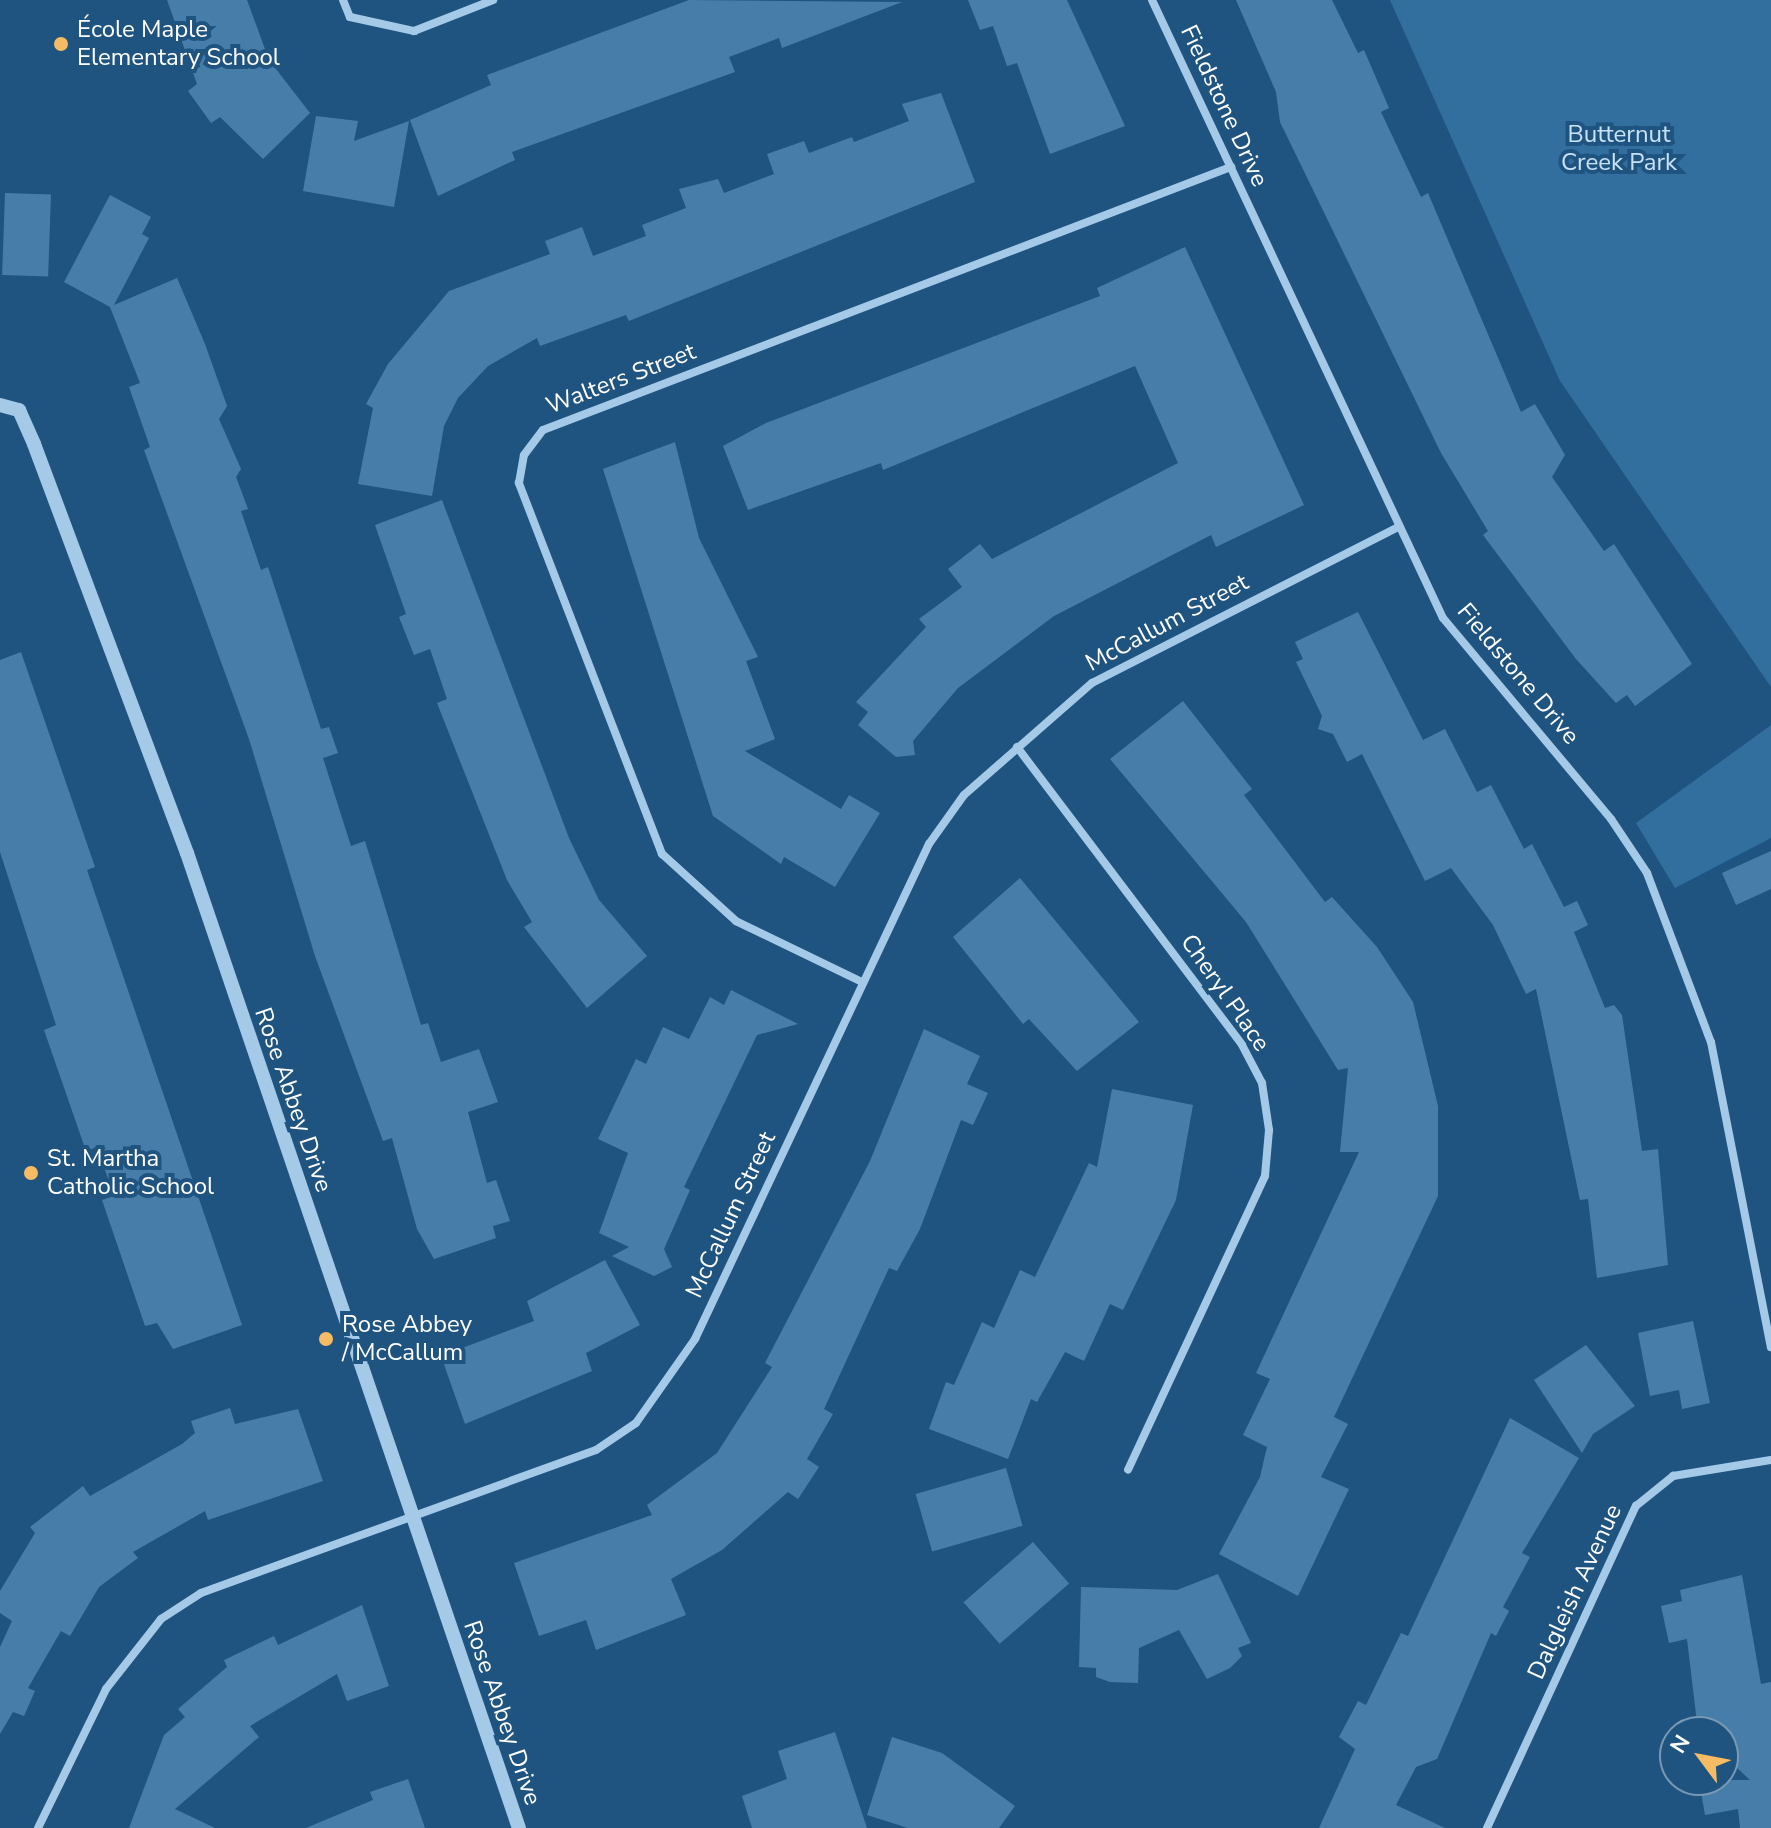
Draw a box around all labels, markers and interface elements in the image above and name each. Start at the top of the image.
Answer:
place label: École Maple Elementary School [77,16,280,72]
street label: Fieldstone Drive [1174,21,1274,191]
marker: École Maple Elementary School [52,35,70,53]
park label: Butternut Creek Park [1561,121,1677,177]
street label: Walters Street [542,337,700,421]
street label: McCallum Street [1081,568,1253,678]
street label: Fieldstone Drive [1451,598,1585,750]
street label: Cheryl Place [1174,929,1276,1057]
street label: Rose Abbey Drive [248,1004,338,1196]
street label: McCallum Street [680,1127,782,1303]
place label: St. Martha Catholic School [47,1145,214,1201]
marker: St. Martha Catholic School [22,1164,40,1182]
place label: Rose Abbey / McCallum [342,1311,472,1367]
marker: Rose Abbey / McCallum [317,1330,335,1348]
street label: Dalgleish Avenue [1522,1500,1628,1684]
street label: Rose Abbey Drive [457,1617,547,1809]
north arrow [1659,1716,1739,1796]
text: N [1663,1729,1697,1759]

